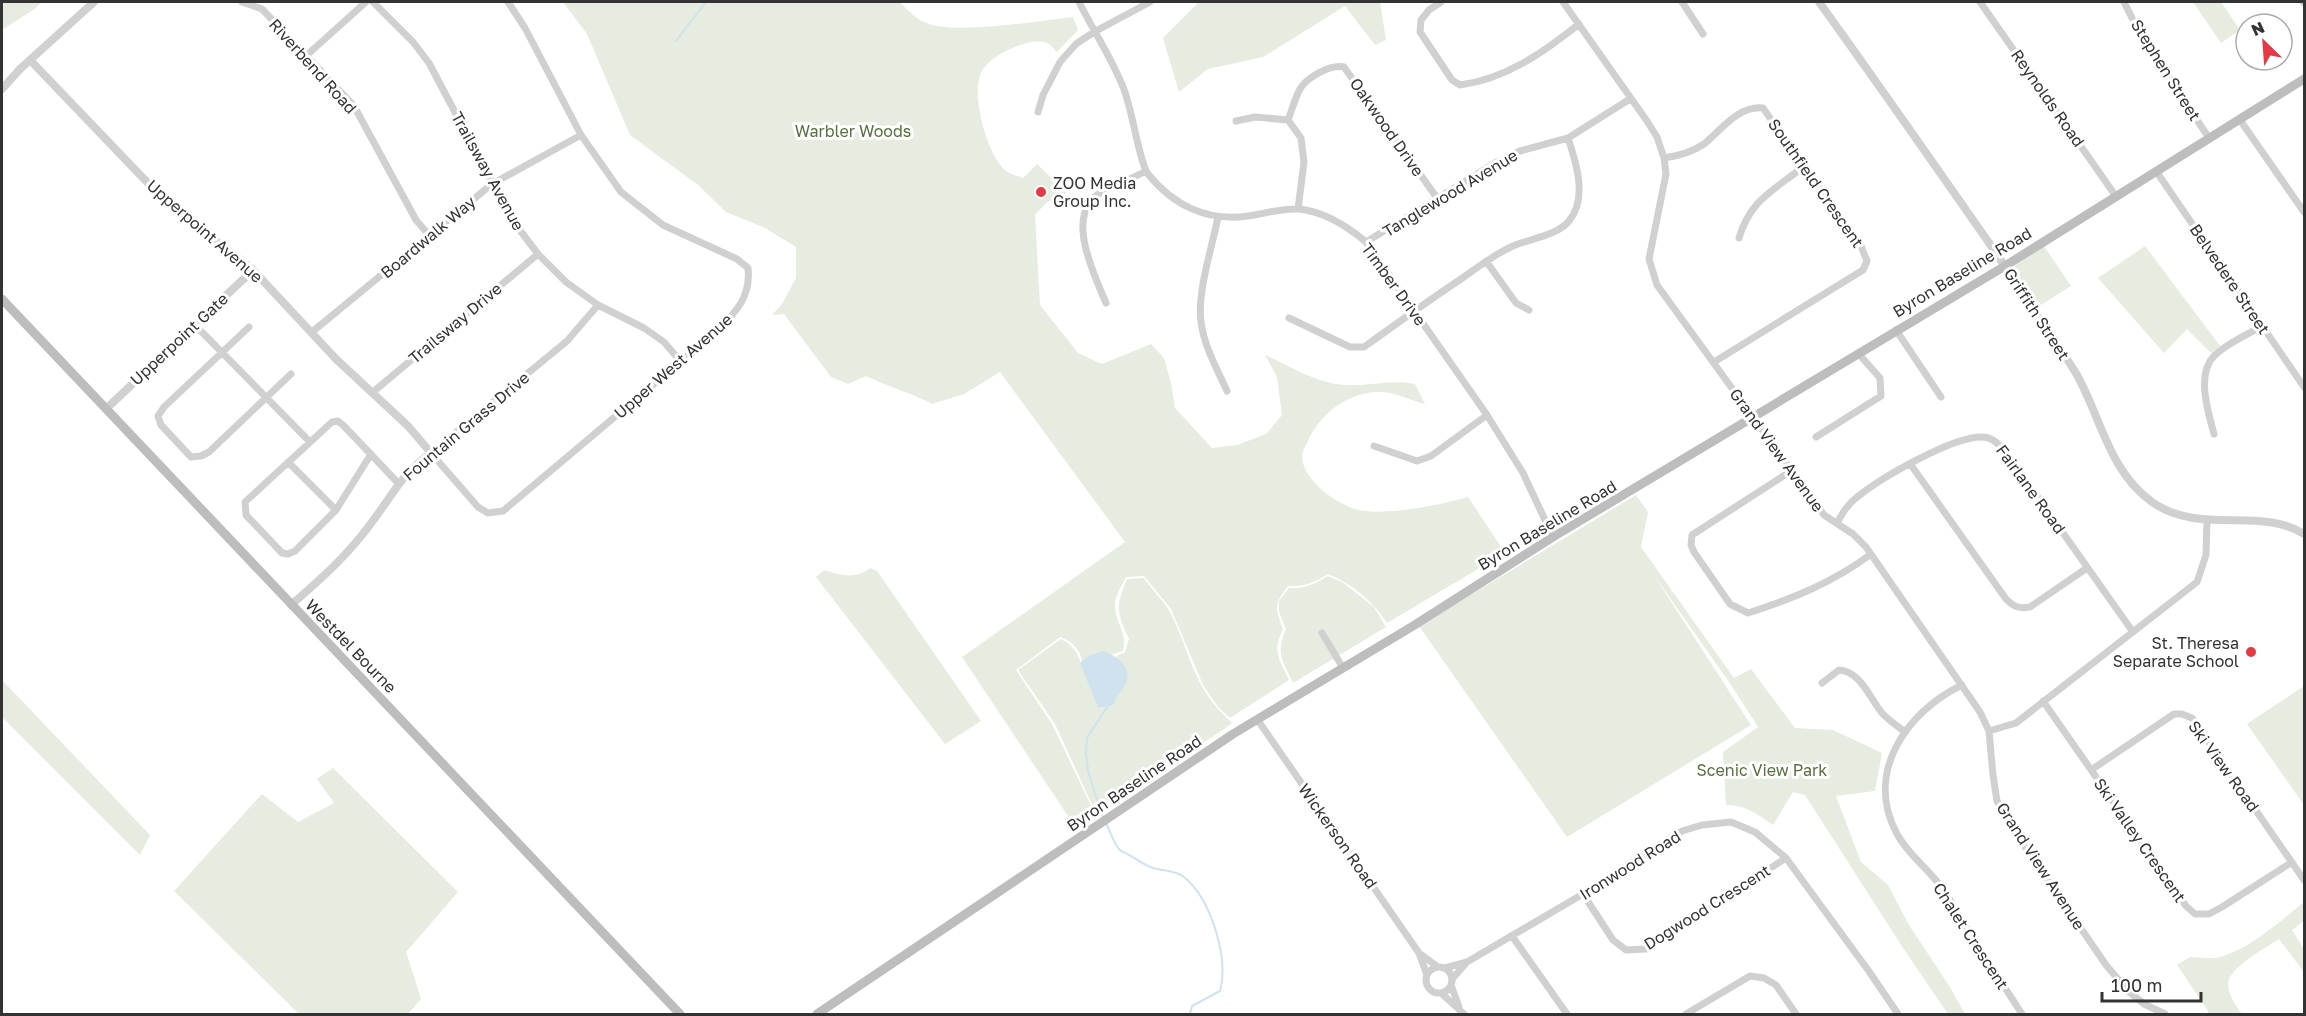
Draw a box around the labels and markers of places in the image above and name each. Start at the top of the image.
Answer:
place label: ZOO Media Group Inc. [1053,173,1136,211]
marker: ZOO Media Group Inc. [1034,185,1048,199]
place label: St. Theresa Separate School [2113,633,2239,671]
marker: St. Theresa Separate School [2244,645,2258,659]

